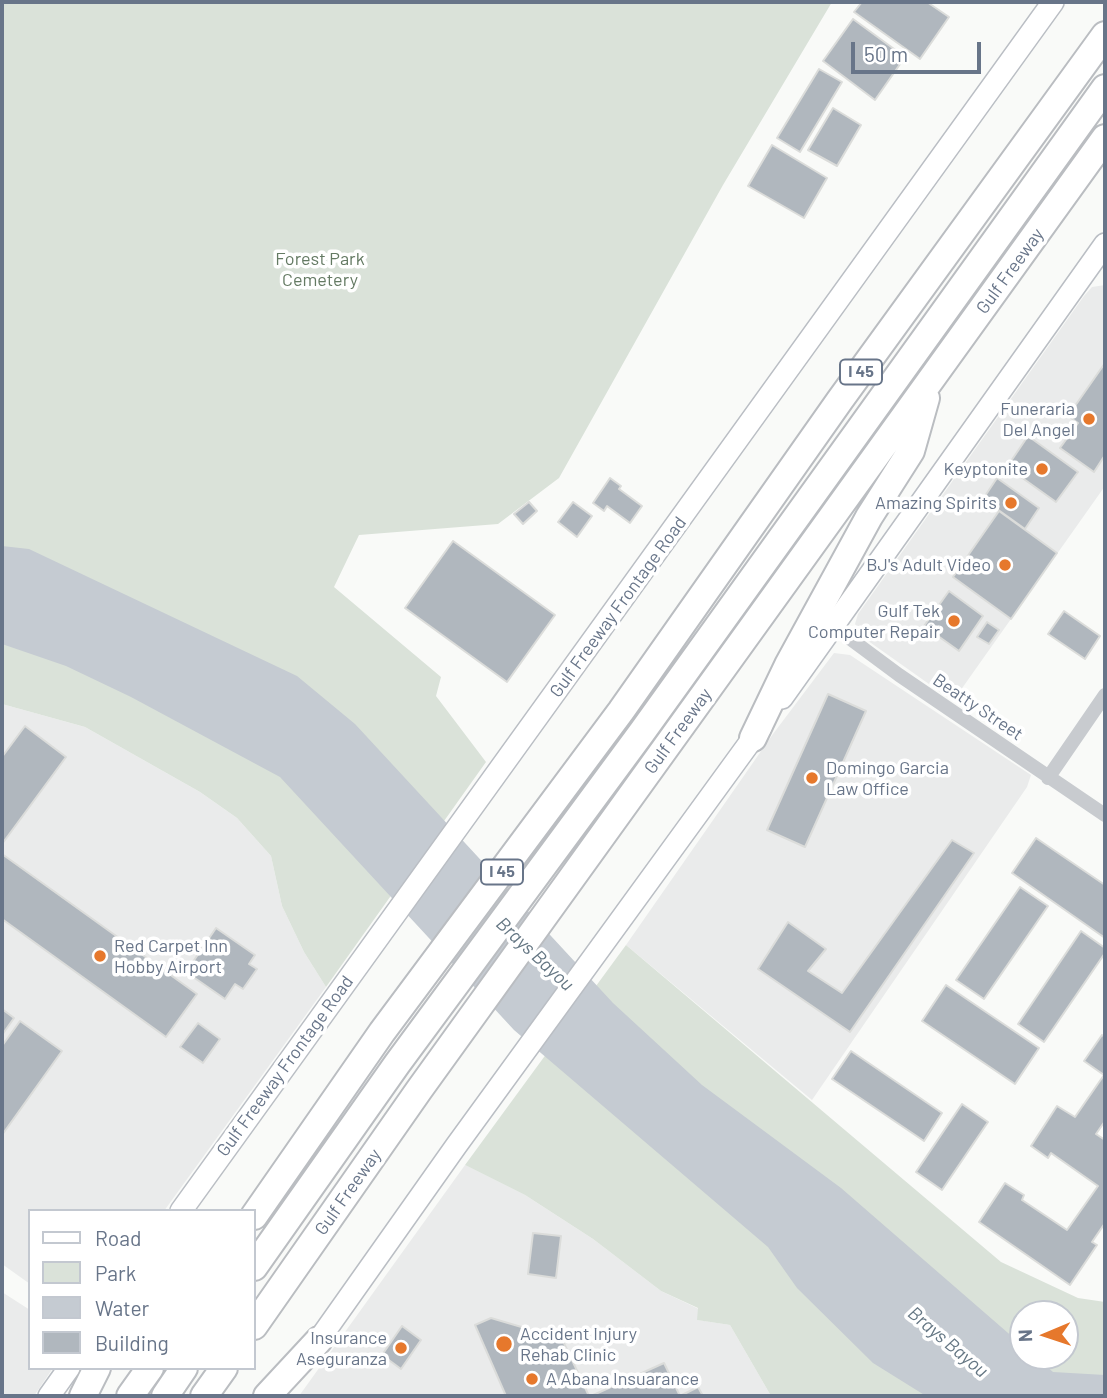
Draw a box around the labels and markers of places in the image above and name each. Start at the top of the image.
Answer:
place label: Funeraria Del Angel [1000,398,1075,440]
marker: Funeraria Del Angel [1081,411,1097,427]
place label: Keyptonite [943,458,1028,480]
marker: Keyptonite [1034,461,1050,477]
place label: Amazing Spirits [875,492,997,514]
marker: Amazing Spirits [1003,495,1019,511]
place label: BJ's Adult Video [866,554,991,576]
marker: BJ's Adult Video [997,557,1013,573]
place label: Gulf Tek Computer Repair [808,600,940,642]
marker: Gulf Tek Computer Repair [946,613,962,629]
place label: Domingo Garcia Law Office [826,757,949,800]
marker: Domingo Garcia Law Office [804,770,820,786]
place label: Red Carpet Inn Hobby Airport [114,935,228,978]
marker: Red Carpet Inn Hobby Airport [92,948,108,964]
place label: Accident Injury Rehab Clinic [520,1323,637,1366]
place label: Insurance Aseguranza [296,1327,387,1370]
marker: Accident Injury Rehab Clinic [494,1334,514,1354]
marker: Insurance Aseguranza [393,1340,409,1356]
place label: A Abana Insuarance [546,1368,699,1390]
marker: A Abana Insuarance [524,1371,540,1387]

